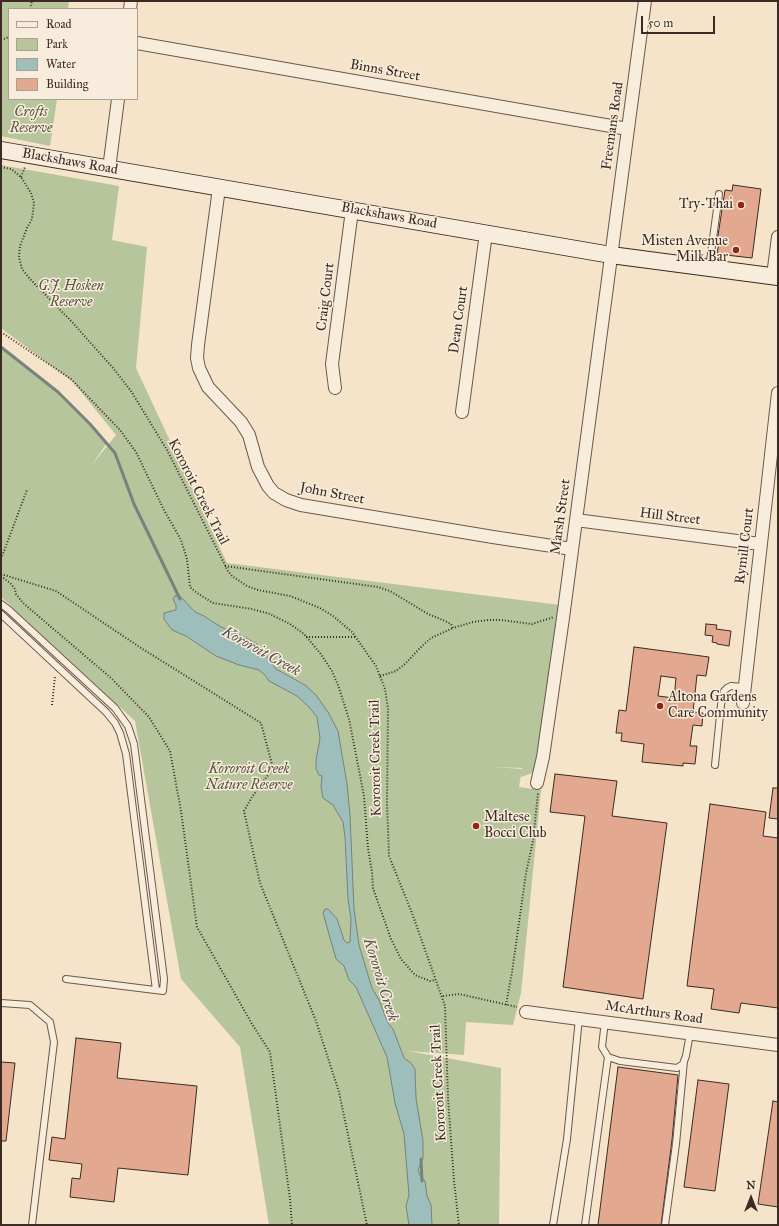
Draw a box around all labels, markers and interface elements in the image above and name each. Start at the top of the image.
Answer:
legend [8,8,138,100]
scale bar [643,8,717,34]
text: 50 m [648,16,673,30]
text: Road [46,17,72,31]
text: Park [46,37,68,51]
text: Water [46,57,76,71]
street label: Binns Street [349,57,421,85]
text: Building [46,77,88,91]
street label: Freemans Road [598,81,628,171]
park label: Crofts Reserve [10,105,52,138]
street label: Blackshaws Road [21,145,119,179]
place label: Try-Thai [679,197,733,213]
street label: Blackshaws Road [340,199,438,233]
marker: Try-Thai [736,200,746,210]
place label: Misten Avenue Milk Bar [641,234,728,266]
marker: Misten Avenue Milk Bar [731,245,741,255]
street label: Craig Court [313,262,339,332]
park label: G.J. Hosken Reserve [38,279,104,312]
street label: Dean Court [446,285,472,355]
street label: Kororoit Creek Trail [164,436,232,548]
street label: Marsh Street [547,478,575,556]
street label: John Street [298,479,366,509]
street label: Hill Street [639,505,701,529]
street label: Rymill Court [732,507,758,585]
water label: Kororoit Creek [219,623,303,681]
place label: Altona Gardens Care Community [668,690,768,722]
street label: Kororoit Creek Trail [367,699,385,817]
marker: Altona Gardens Care Community [655,701,665,711]
park label: Kororoit Creek Nature Reserve [206,762,292,794]
place label: Maltese Bocci Club [484,810,547,842]
marker: Maltese Bocci Club [471,821,481,831]
water label: Kororoit Creek [359,936,401,1024]
street label: McArthurs Road [604,998,704,1028]
street label: Kororoit Creek Trail [428,1024,450,1142]
north arrow [731,1178,771,1218]
text: N [746,1179,756,1192]

